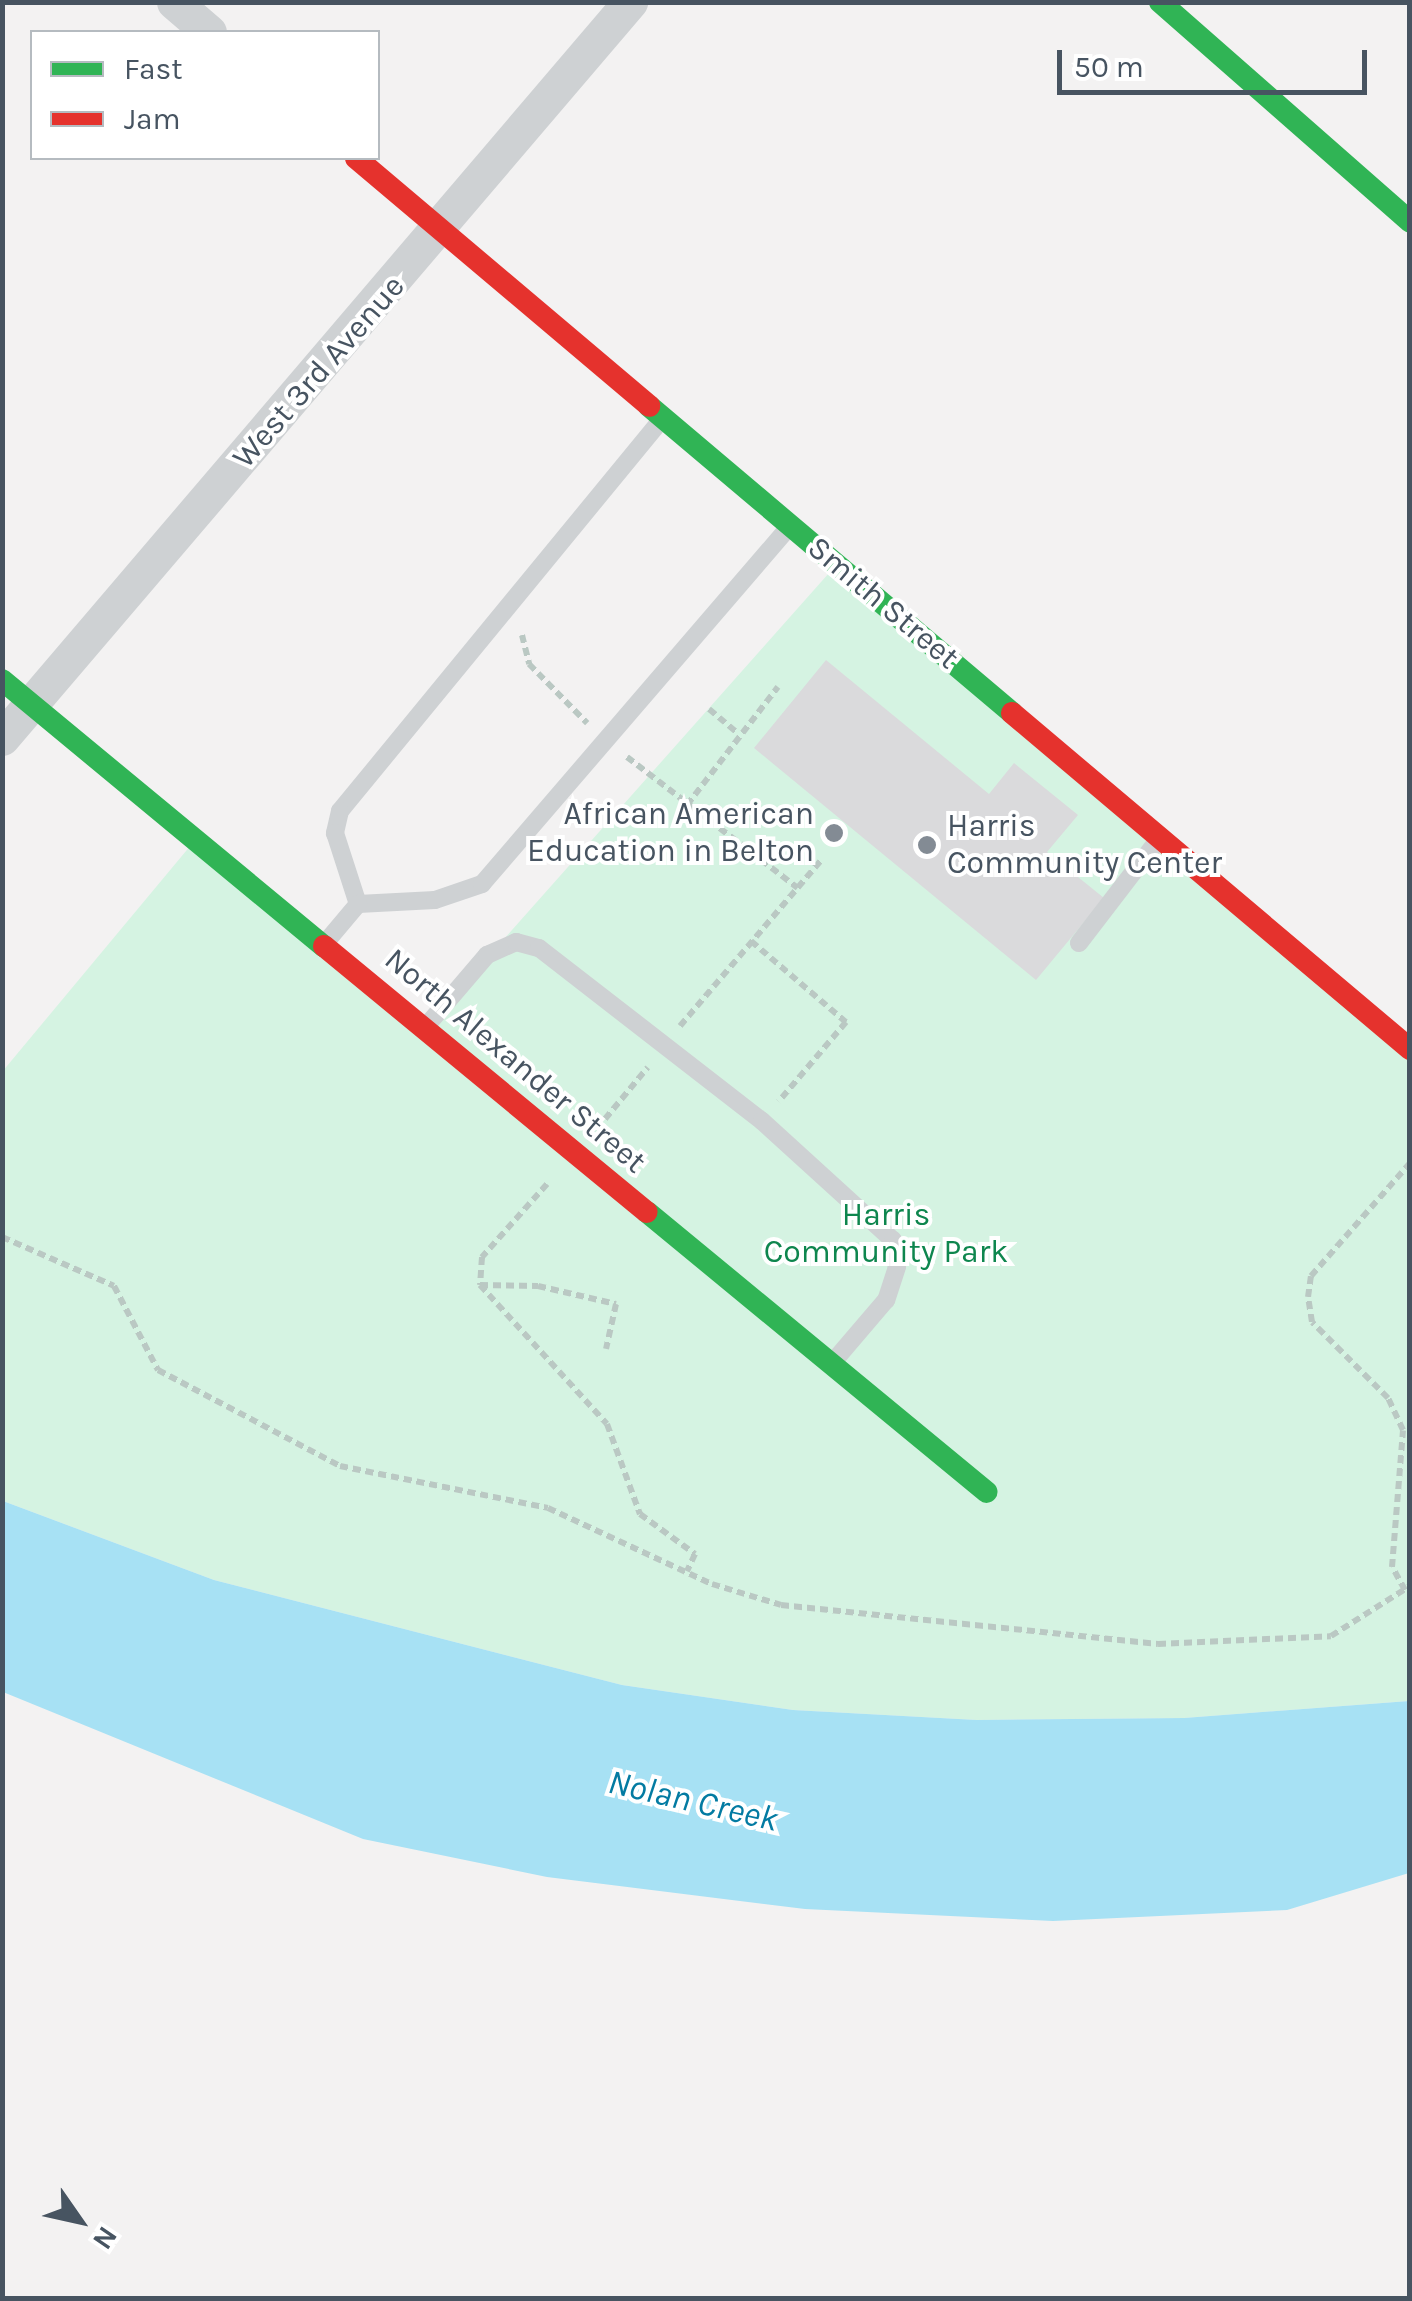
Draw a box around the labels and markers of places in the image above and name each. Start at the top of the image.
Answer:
place label: African American Education in Belton [527,796,814,871]
place label: Harris Community Center [947,808,1222,883]
marker: African American Education in Belton [823,822,845,844]
marker: Harris Community Center [916,834,938,856]

